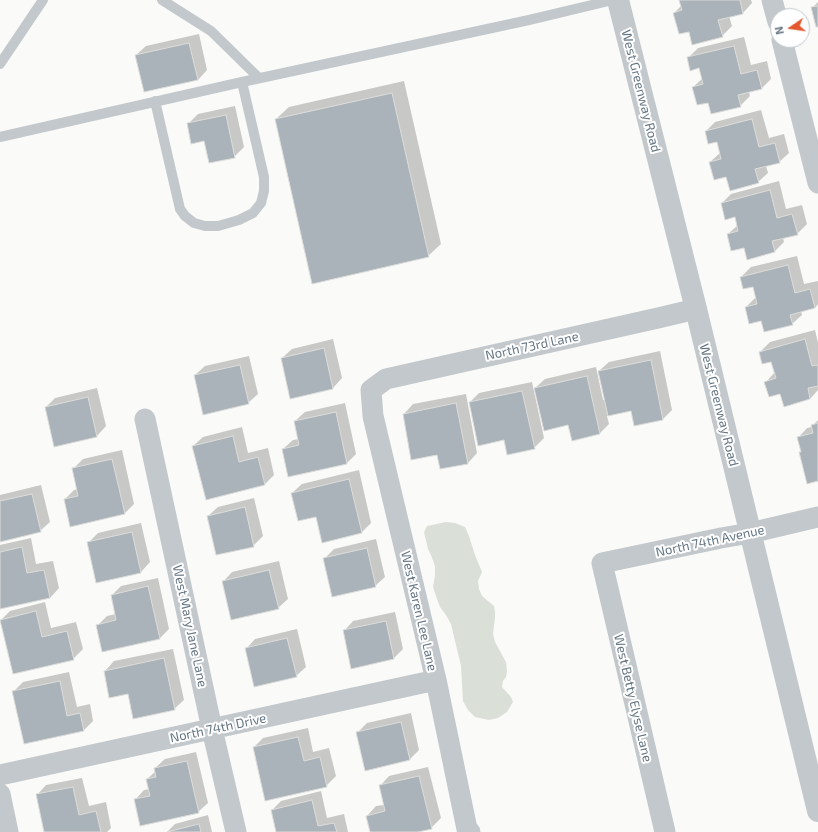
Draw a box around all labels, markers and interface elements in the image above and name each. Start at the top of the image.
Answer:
north arrow [770,8,810,48]
text: N [772,25,786,36]
street label: West Greenway Road [618,28,664,154]
street label: North 73rd Lane [484,329,580,363]
street label: West Greenway Road [696,342,742,468]
street label: North 74th Avenue [654,522,766,560]
street label: West Karen Lee Lane [398,549,440,673]
street label: West Mary Jane Lane [169,564,211,688]
street label: West Betty Elyse Lane [611,633,655,763]
street label: North 74th Drive [168,710,268,746]

